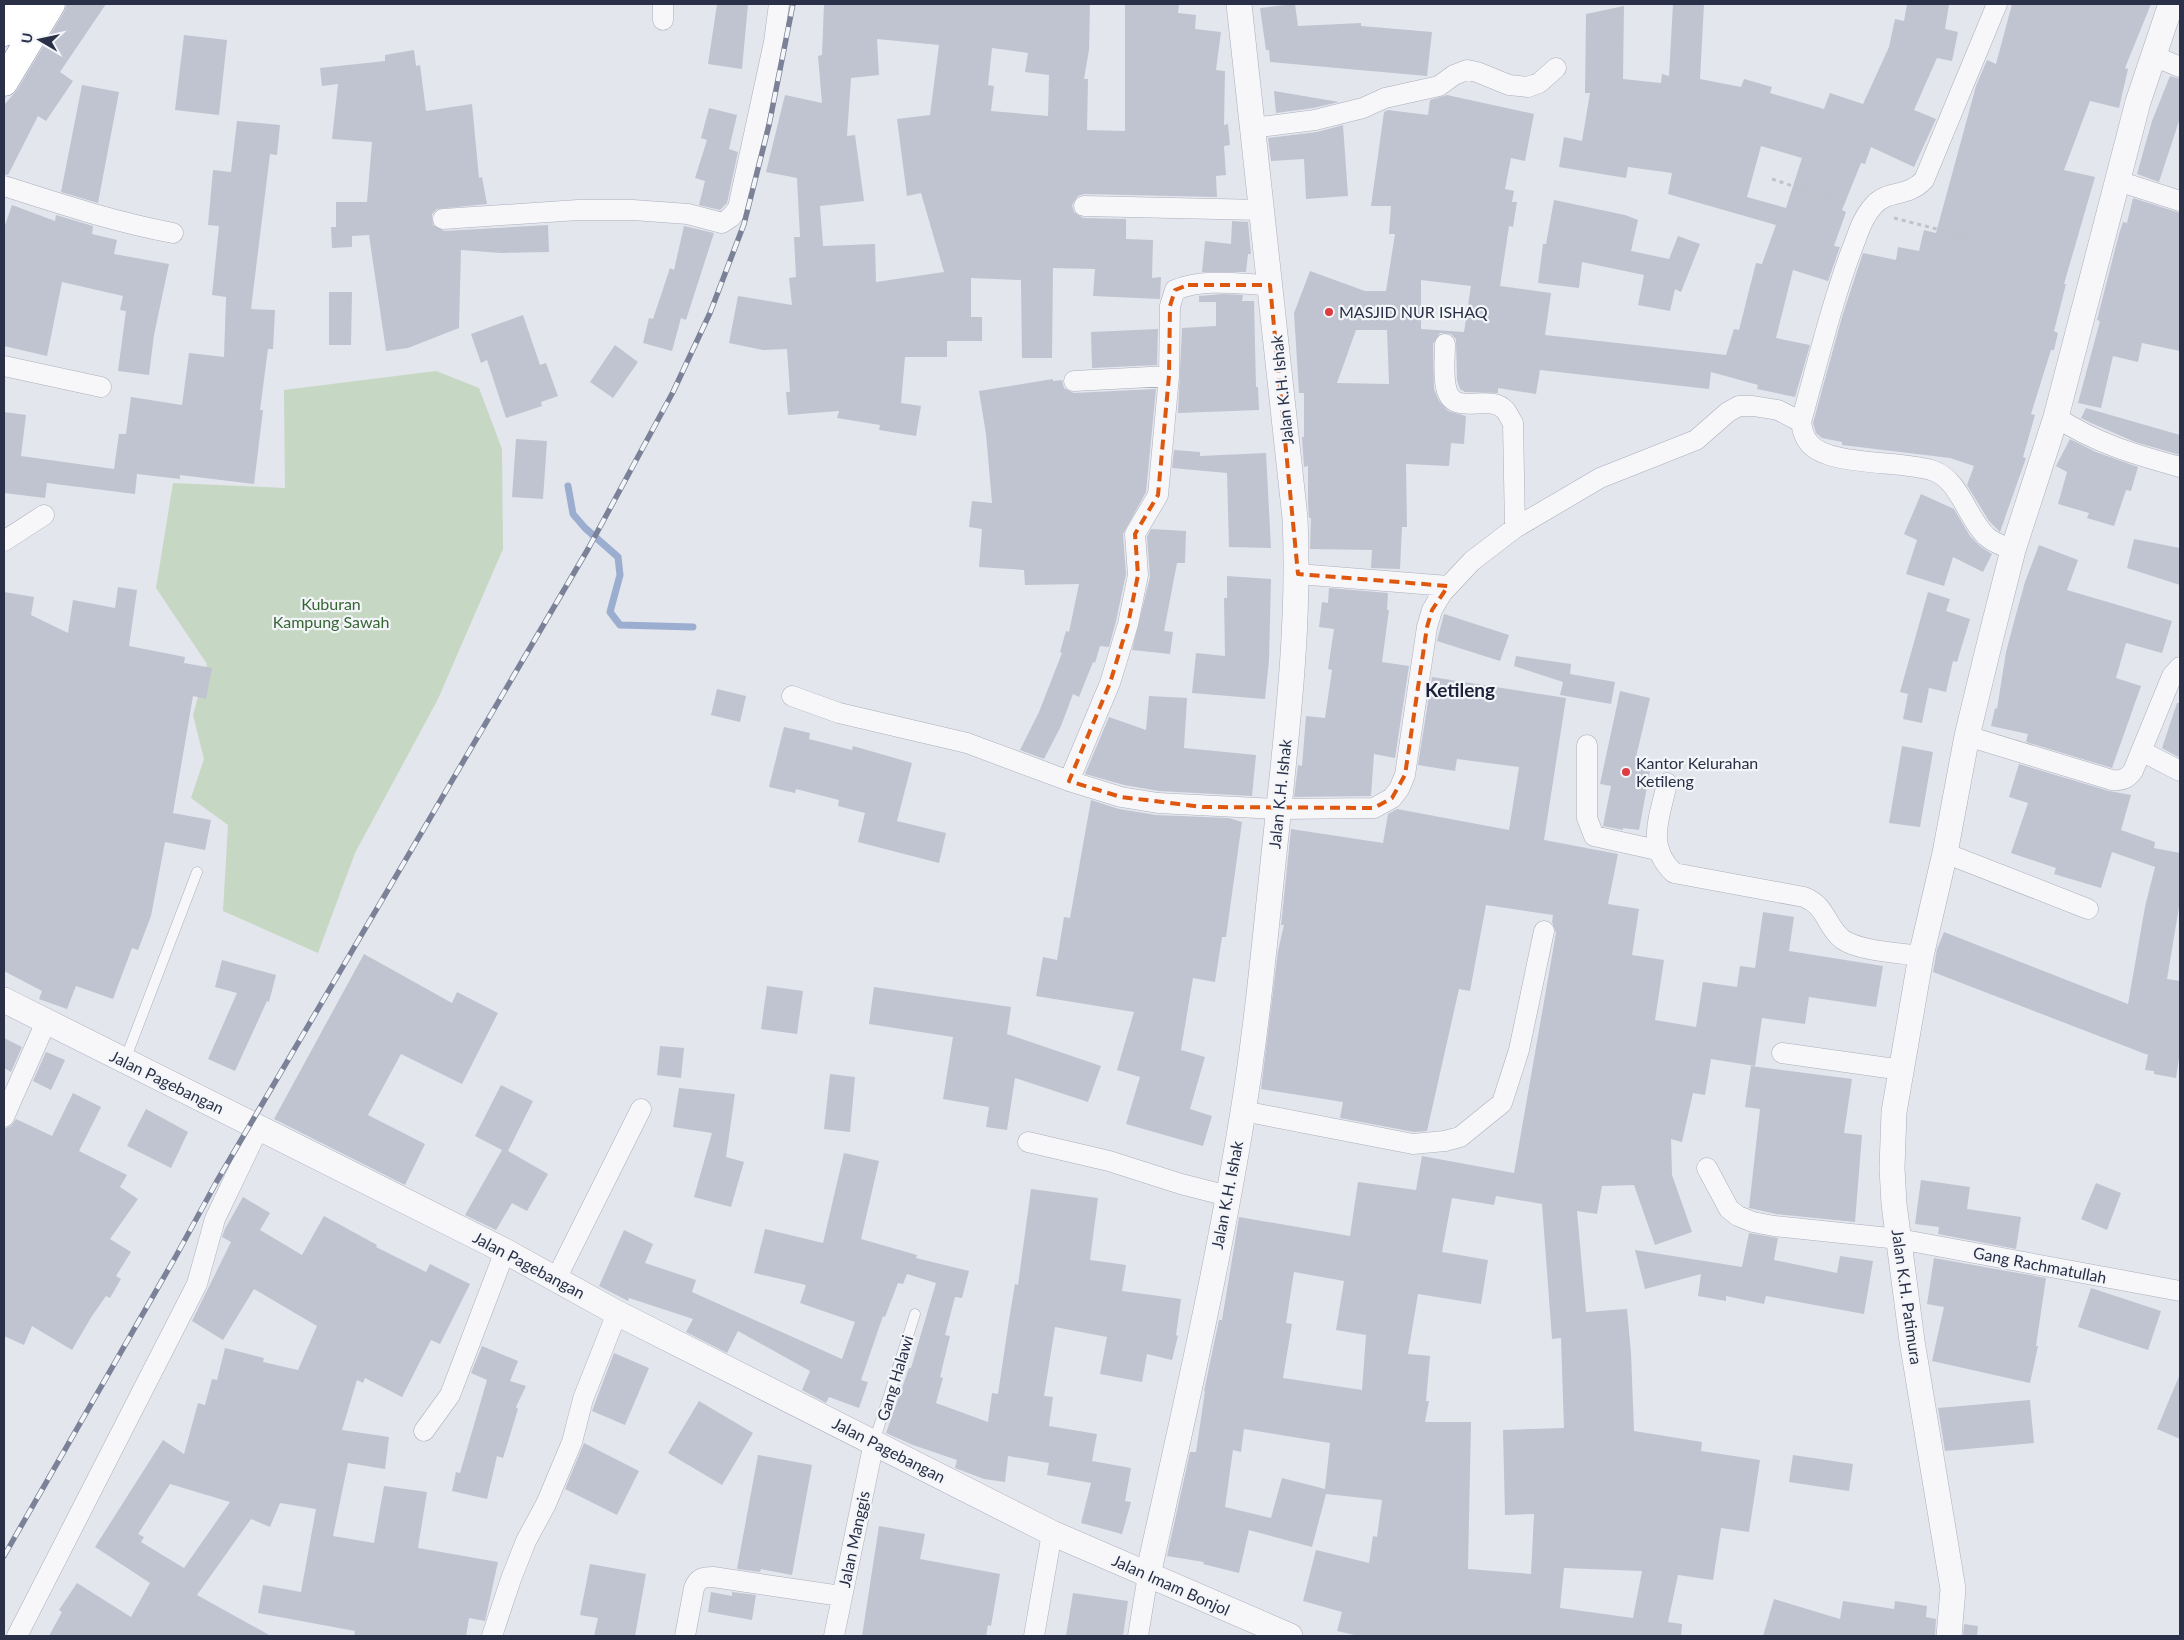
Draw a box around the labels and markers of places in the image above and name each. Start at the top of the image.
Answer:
place label: MASJID NUR ISHAQ [1339,302,1488,321]
marker: MASJID NUR ISHAQ [1323,306,1335,318]
place label: Kantor Kelurahan Ketileng [1636,753,1758,790]
marker: Kantor Kelurahan Ketileng [1620,766,1632,778]

